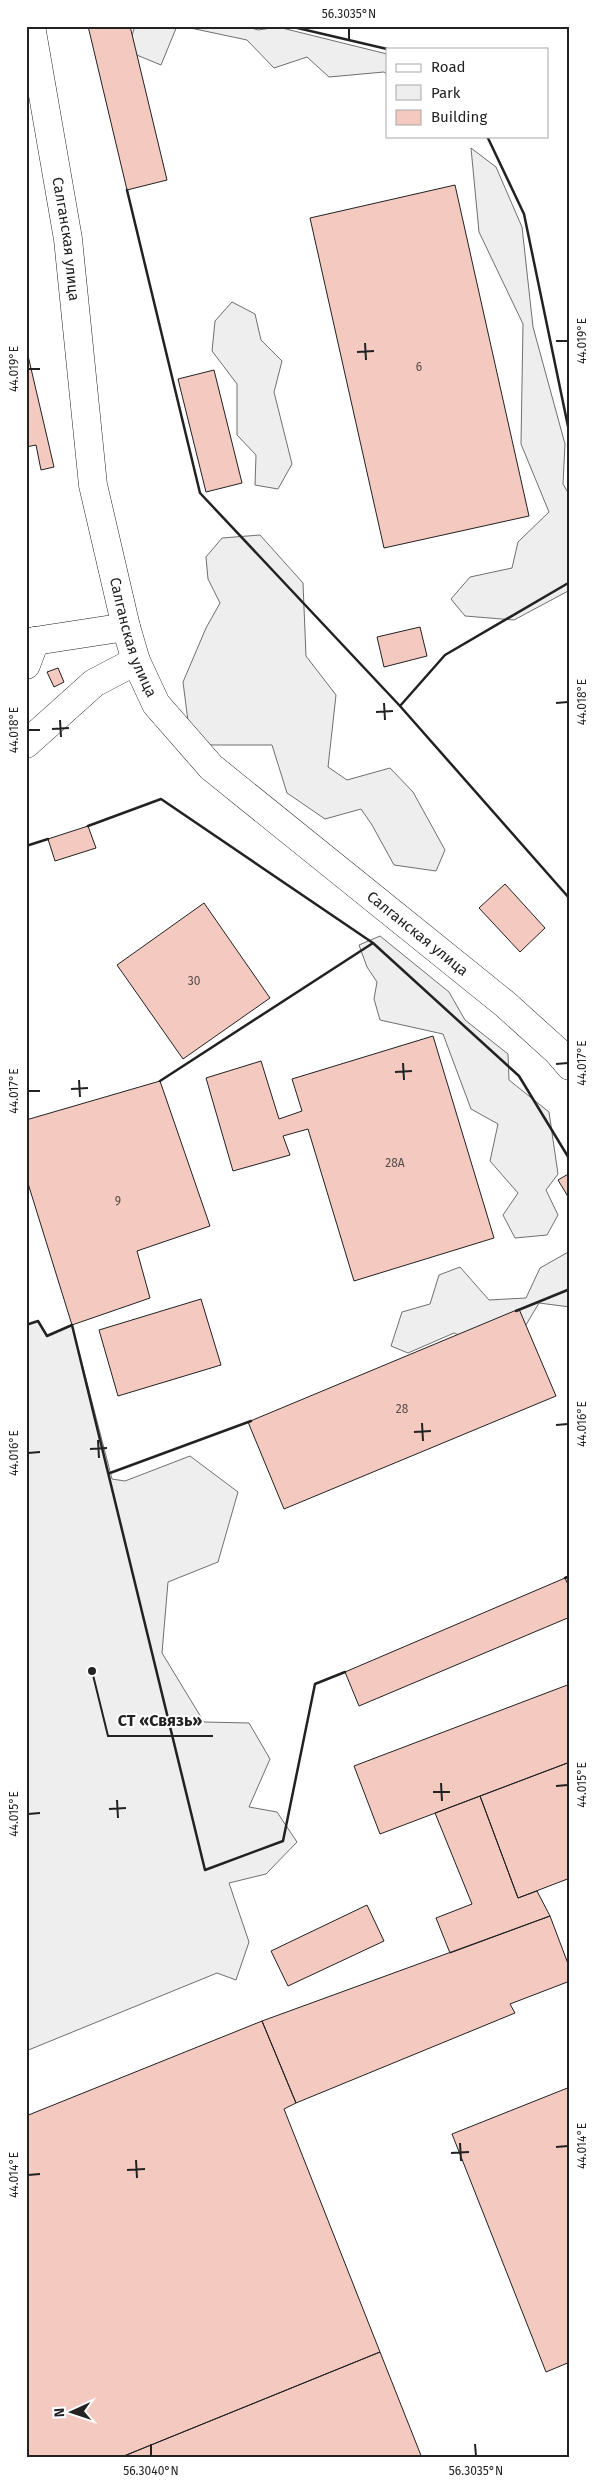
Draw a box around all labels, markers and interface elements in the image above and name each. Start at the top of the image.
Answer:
text: 56.3035°N [322,7,376,21]
legend [386,48,548,138]
text: Road [431,58,466,76]
text: Park [431,84,461,102]
text: Building [431,108,487,126]
street label: Салганская улица [48,176,83,302]
text: 44.019°E [575,318,589,364]
text: 44.019°E [7,346,21,392]
house number: 6 [416,360,422,374]
street label: Салганская улица [106,576,161,700]
text: 44.018°E [575,679,589,725]
text: 44.018°E [7,707,21,753]
street label: Салганская улица [363,887,472,980]
house number: 30 [188,974,201,988]
text: 44.017°E [575,1040,589,1086]
text: 44.017°E [7,1068,21,1114]
house number: 28А [385,1156,405,1170]
house number: 9 [115,1194,121,1208]
text: 44.016°E [575,1401,589,1447]
house number: 28 [396,1402,409,1416]
text: 44.016°E [7,1430,21,1476]
callout: СТ «Связь» [108,1705,213,1736]
text: СТ «Связь» [118,1711,202,1730]
text: 44.015°E [575,1762,589,1808]
text: 44.015°E [7,1791,21,1837]
text: 44.014°E [575,2123,589,2169]
text: 44.014°E [7,2152,21,2198]
north arrow [48,2386,98,2436]
text: N [51,2408,68,2418]
text: 56.3040°N [123,2464,179,2478]
text: 56.3035°N [449,2464,503,2478]

